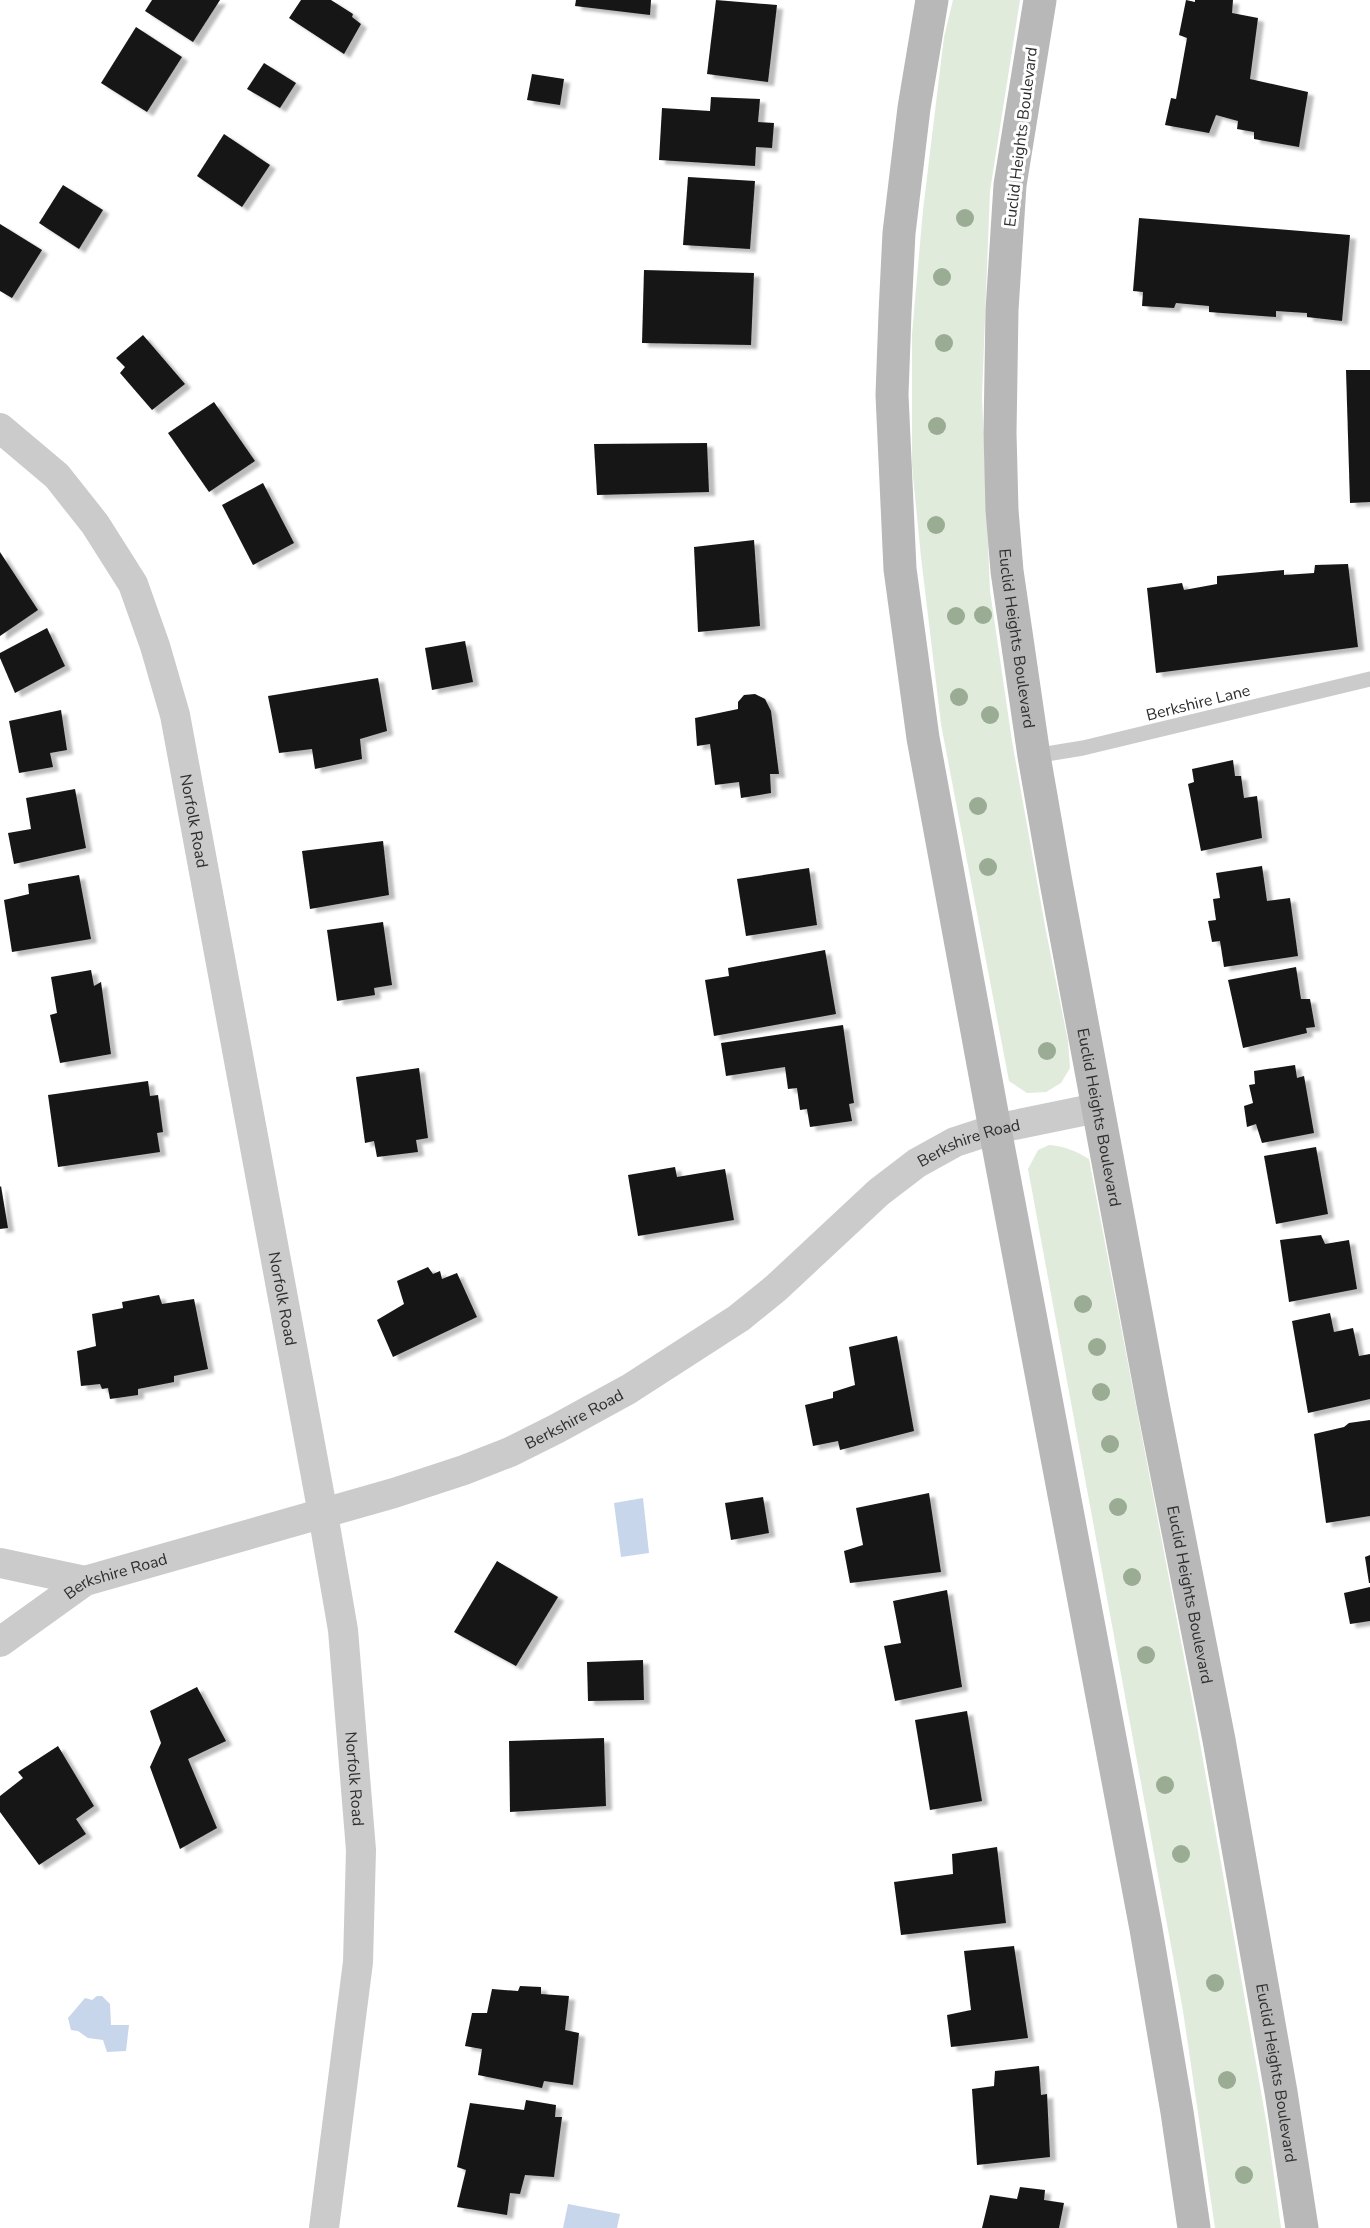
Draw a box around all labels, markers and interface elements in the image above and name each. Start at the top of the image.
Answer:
street label: Euclid Heights Boulevard [999,46,1043,228]
street label: Euclid Heights Boulevard [993,548,1040,730]
street label: Berkshire Lane [1144,679,1253,727]
street label: Norfolk Road [174,772,213,870]
street label: Euclid Heights Boulevard [1071,1026,1126,1209]
street label: Berkshire Road [914,1114,1022,1173]
street label: Norfolk Road [263,1250,302,1348]
street label: Berkshire Road [521,1384,628,1455]
street label: Euclid Heights Boulevard [1161,1504,1218,1686]
street label: Berkshire Road [60,1548,170,1605]
street label: Norfolk Road [339,1731,369,1827]
street label: Euclid Heights Boulevard [1250,1982,1302,2164]

